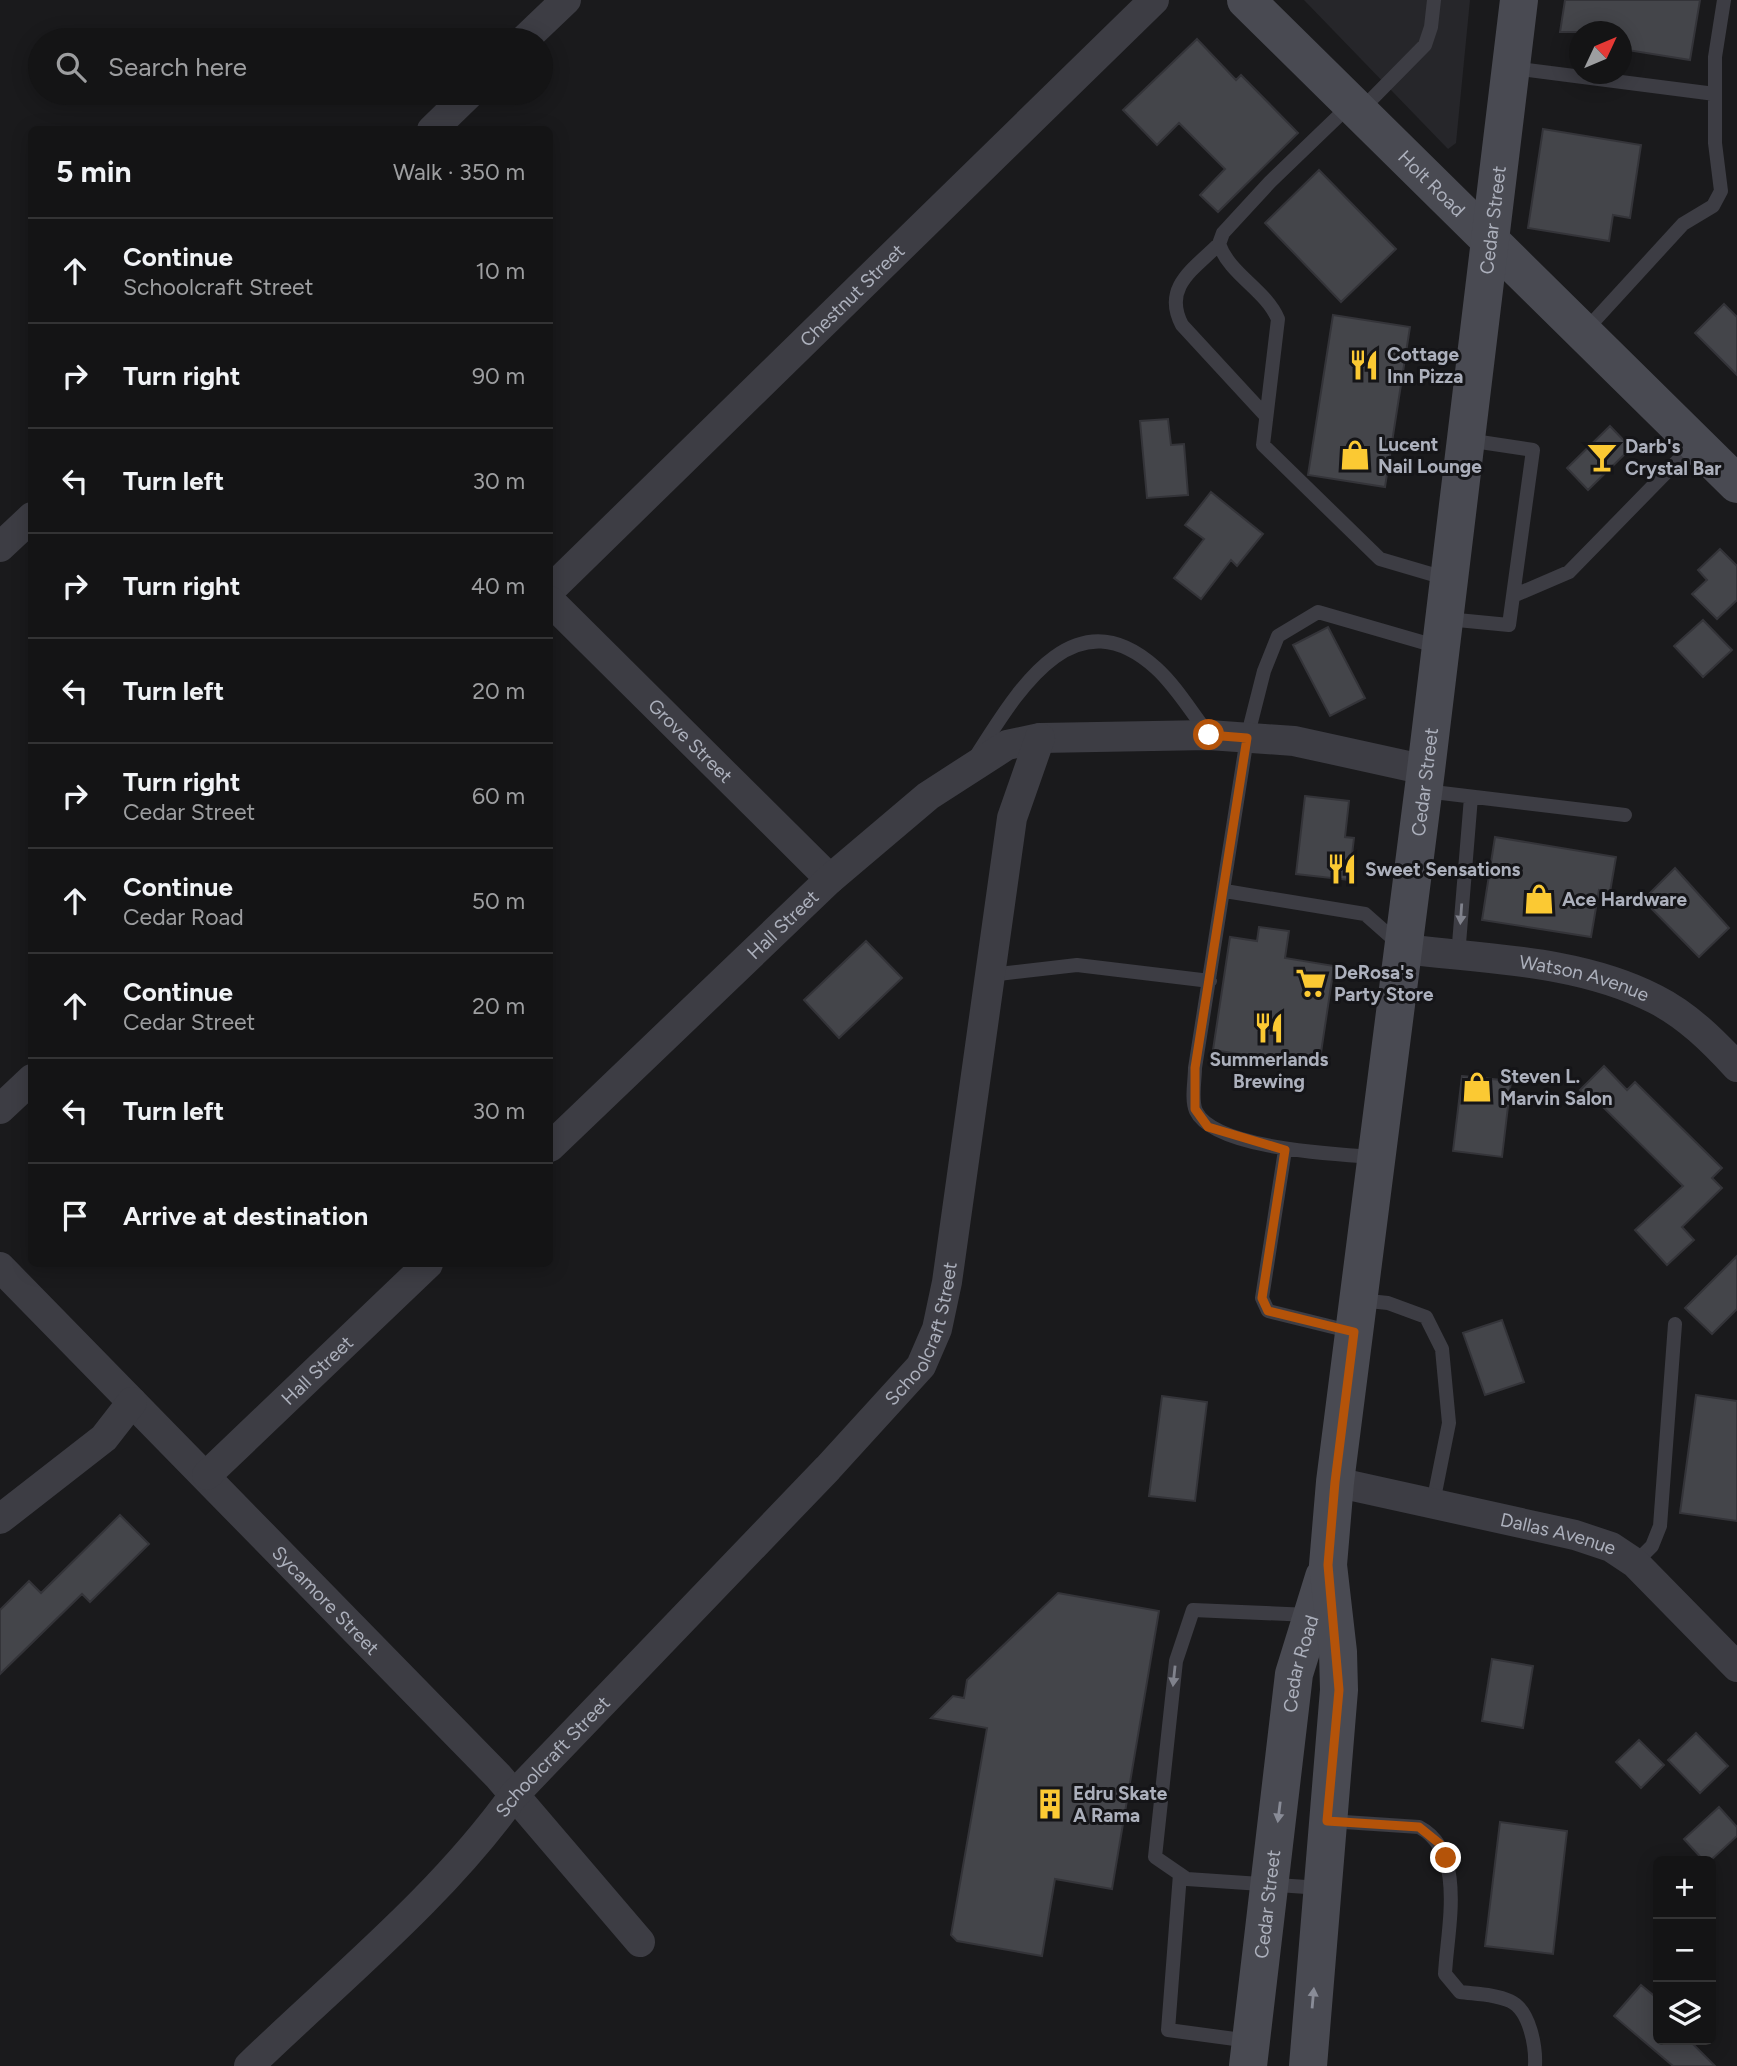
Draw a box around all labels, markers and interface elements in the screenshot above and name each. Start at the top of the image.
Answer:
north arrow [1569,21,1632,84]
search box [28,28,553,105]
icon: search [52,48,90,86]
text: Search here [108,51,247,83]
street label: Holt Road [1393,145,1470,222]
text: 5 min [56,153,132,190]
text: Walk · 350 m [393,158,525,186]
street label: Cedar Street [1475,164,1511,276]
street label: Chestnut Street [795,239,909,352]
text: Continue [123,241,233,273]
icon: ahead [56,252,94,290]
text: 10 m [476,257,525,285]
text: Schoolcraft Street [123,273,313,301]
place label: Cottage Inn Pizza [1387,343,1463,388]
restaurant icon: Cottage Inn Pizza [1347,348,1381,382]
icon: right [56,357,94,395]
text: Turn right [123,360,240,392]
text: 90 m [472,362,525,390]
place label: Lucent Nail Lounge [1378,433,1482,478]
place label: Darb's Crystal Bar [1625,435,1722,480]
shop icon: Lucent Nail Lounge [1338,438,1372,472]
bar icon: Darb's Crystal Bar [1585,440,1619,474]
icon: left [56,462,94,500]
text: Turn left [123,465,224,497]
text: 30 m [472,467,525,495]
icon: right [56,567,94,605]
text: Turn right [123,570,240,602]
text: 40 m [471,572,525,600]
icon: left [56,672,94,710]
text: Turn left [123,675,224,707]
text: 20 m [472,677,525,705]
street label: Grove Street [643,694,737,788]
route start [1193,719,1224,750]
street label: Cedar Street [1407,726,1443,838]
text: Turn right [123,766,240,798]
icon: right [56,777,94,815]
text: 60 m [472,782,525,810]
text: Cedar Street [123,798,255,826]
restaurant icon: Sweet Sensations [1325,852,1359,886]
place label: Sweet Sensations [1365,858,1521,881]
text: Continue [123,871,233,903]
icon: ahead [56,882,94,920]
shop icon: Ace Hardware [1522,882,1556,916]
street label: Hall Street [742,885,824,964]
text: 50 m [472,887,525,915]
place label: Ace Hardware [1562,888,1688,911]
text: Cedar Road [123,903,244,931]
one-way arrow [1456,903,1467,925]
street label: Watson Avenue [1518,950,1653,1007]
place label: DeRosa's Party Store [1334,961,1434,1006]
supermarket icon: DeRosa's Party Store [1294,966,1328,1000]
text: Continue [123,976,233,1008]
icon: ahead [56,987,94,1025]
text: 20 m [472,992,525,1020]
text: Cedar Street [123,1008,255,1036]
restaurant icon: Summerlands Brewing [1252,1011,1286,1045]
place label: Summerlands Brewing [1210,1048,1329,1093]
place label: Steven L. Marvin Salon [1500,1065,1613,1110]
shop icon: Steven L. Marvin Salon [1460,1070,1494,1104]
icon: left [56,1092,94,1130]
text: Turn left [123,1095,224,1127]
text: 30 m [472,1097,525,1125]
icon: arrive [56,1197,94,1235]
text: Arrive at destination [123,1200,368,1232]
street label: Schoolcraft Street [880,1260,962,1410]
street label: Hall Street [277,1331,358,1410]
street label: Dallas Avenue [1498,1508,1619,1560]
street label: Sycamore Street [267,1541,384,1660]
street label: Cedar Road [1279,1612,1324,1714]
one-way arrow [1169,1665,1180,1687]
street label: Schoolcraft Street [491,1691,615,1822]
place label: Edru Skate A Rama [1073,1782,1168,1827]
building icon: Edru Skate A Rama [1033,1787,1067,1821]
one-way arrow [1273,1801,1284,1823]
route end [1430,1842,1461,1873]
street label: Cedar Street [1250,1849,1285,1960]
map controls [1653,1856,1716,2045]
button: + [1653,1856,1716,1919]
button: − [1653,1919,1716,1982]
button: layers [1653,1982,1716,2045]
one-way arrow [1308,1987,1319,2009]

